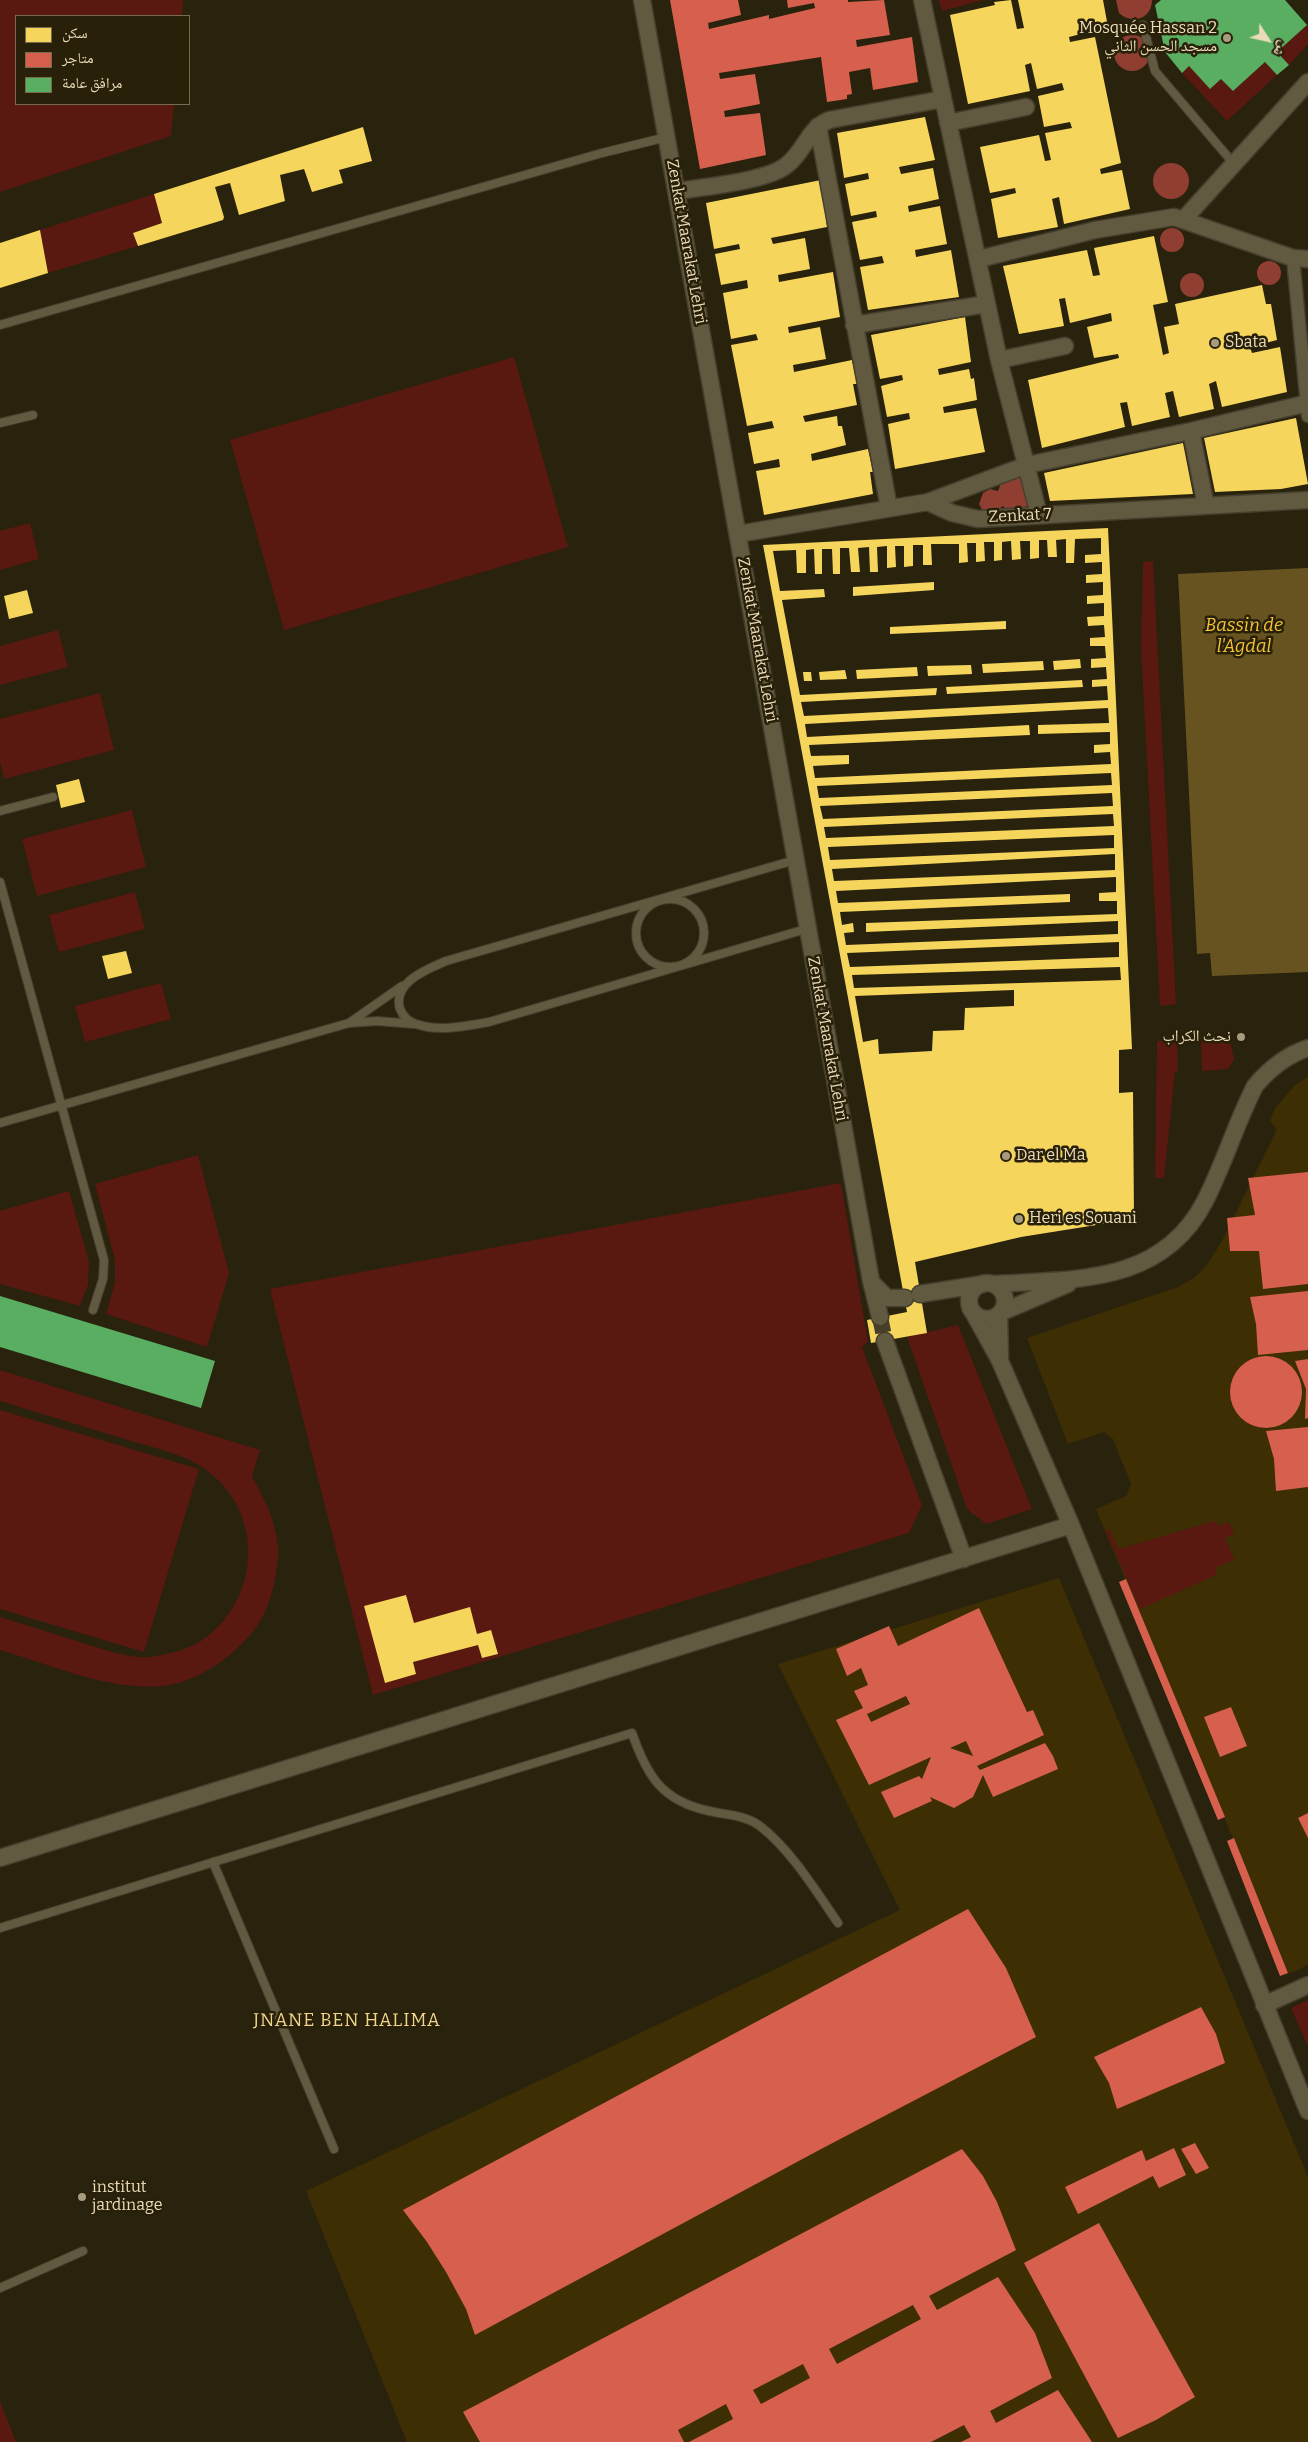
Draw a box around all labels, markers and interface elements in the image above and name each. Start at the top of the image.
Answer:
legend [15,15,190,105]
north arrow [1243,15,1293,65]
place label: Mosquée Hassan 2 مسجد الحسن الثاني [1079,19,1217,57]
text: سكن [62,24,88,42]
marker: Mosquée Hassan 2 مسجد الحسن الثاني [1221,32,1233,44]
text: ش [1269,38,1292,60]
text: متاجر [62,49,94,67]
text: مرافق عامة [62,74,122,92]
street label: Zenkat Maarakat Lehri [662,158,710,326]
place label: Sbata [1225,333,1267,353]
marker: Sbata [1209,337,1221,349]
street label: Zenkat 7 [988,505,1052,527]
street label: Zenkat Maarakat Lehri [733,556,781,724]
water label: Bassin de l'Agdal [1205,615,1283,658]
street label: Zenkat Maarakat Lehri [803,955,851,1123]
place label: نحث الكراب [1163,1027,1231,1047]
marker: نحث الكراب [1235,1031,1247,1043]
place label: Dar el Ma [1016,1146,1085,1166]
marker: Dar el Ma [1000,1150,1012,1162]
place label: Heri es Souani [1029,1209,1137,1229]
marker: Heri es Souani [1013,1213,1025,1225]
district label: JNANE BEN HALIMA [251,2010,443,2032]
place label: institut jardinage [92,2178,162,2216]
marker: institut jardinage [76,2191,88,2203]

